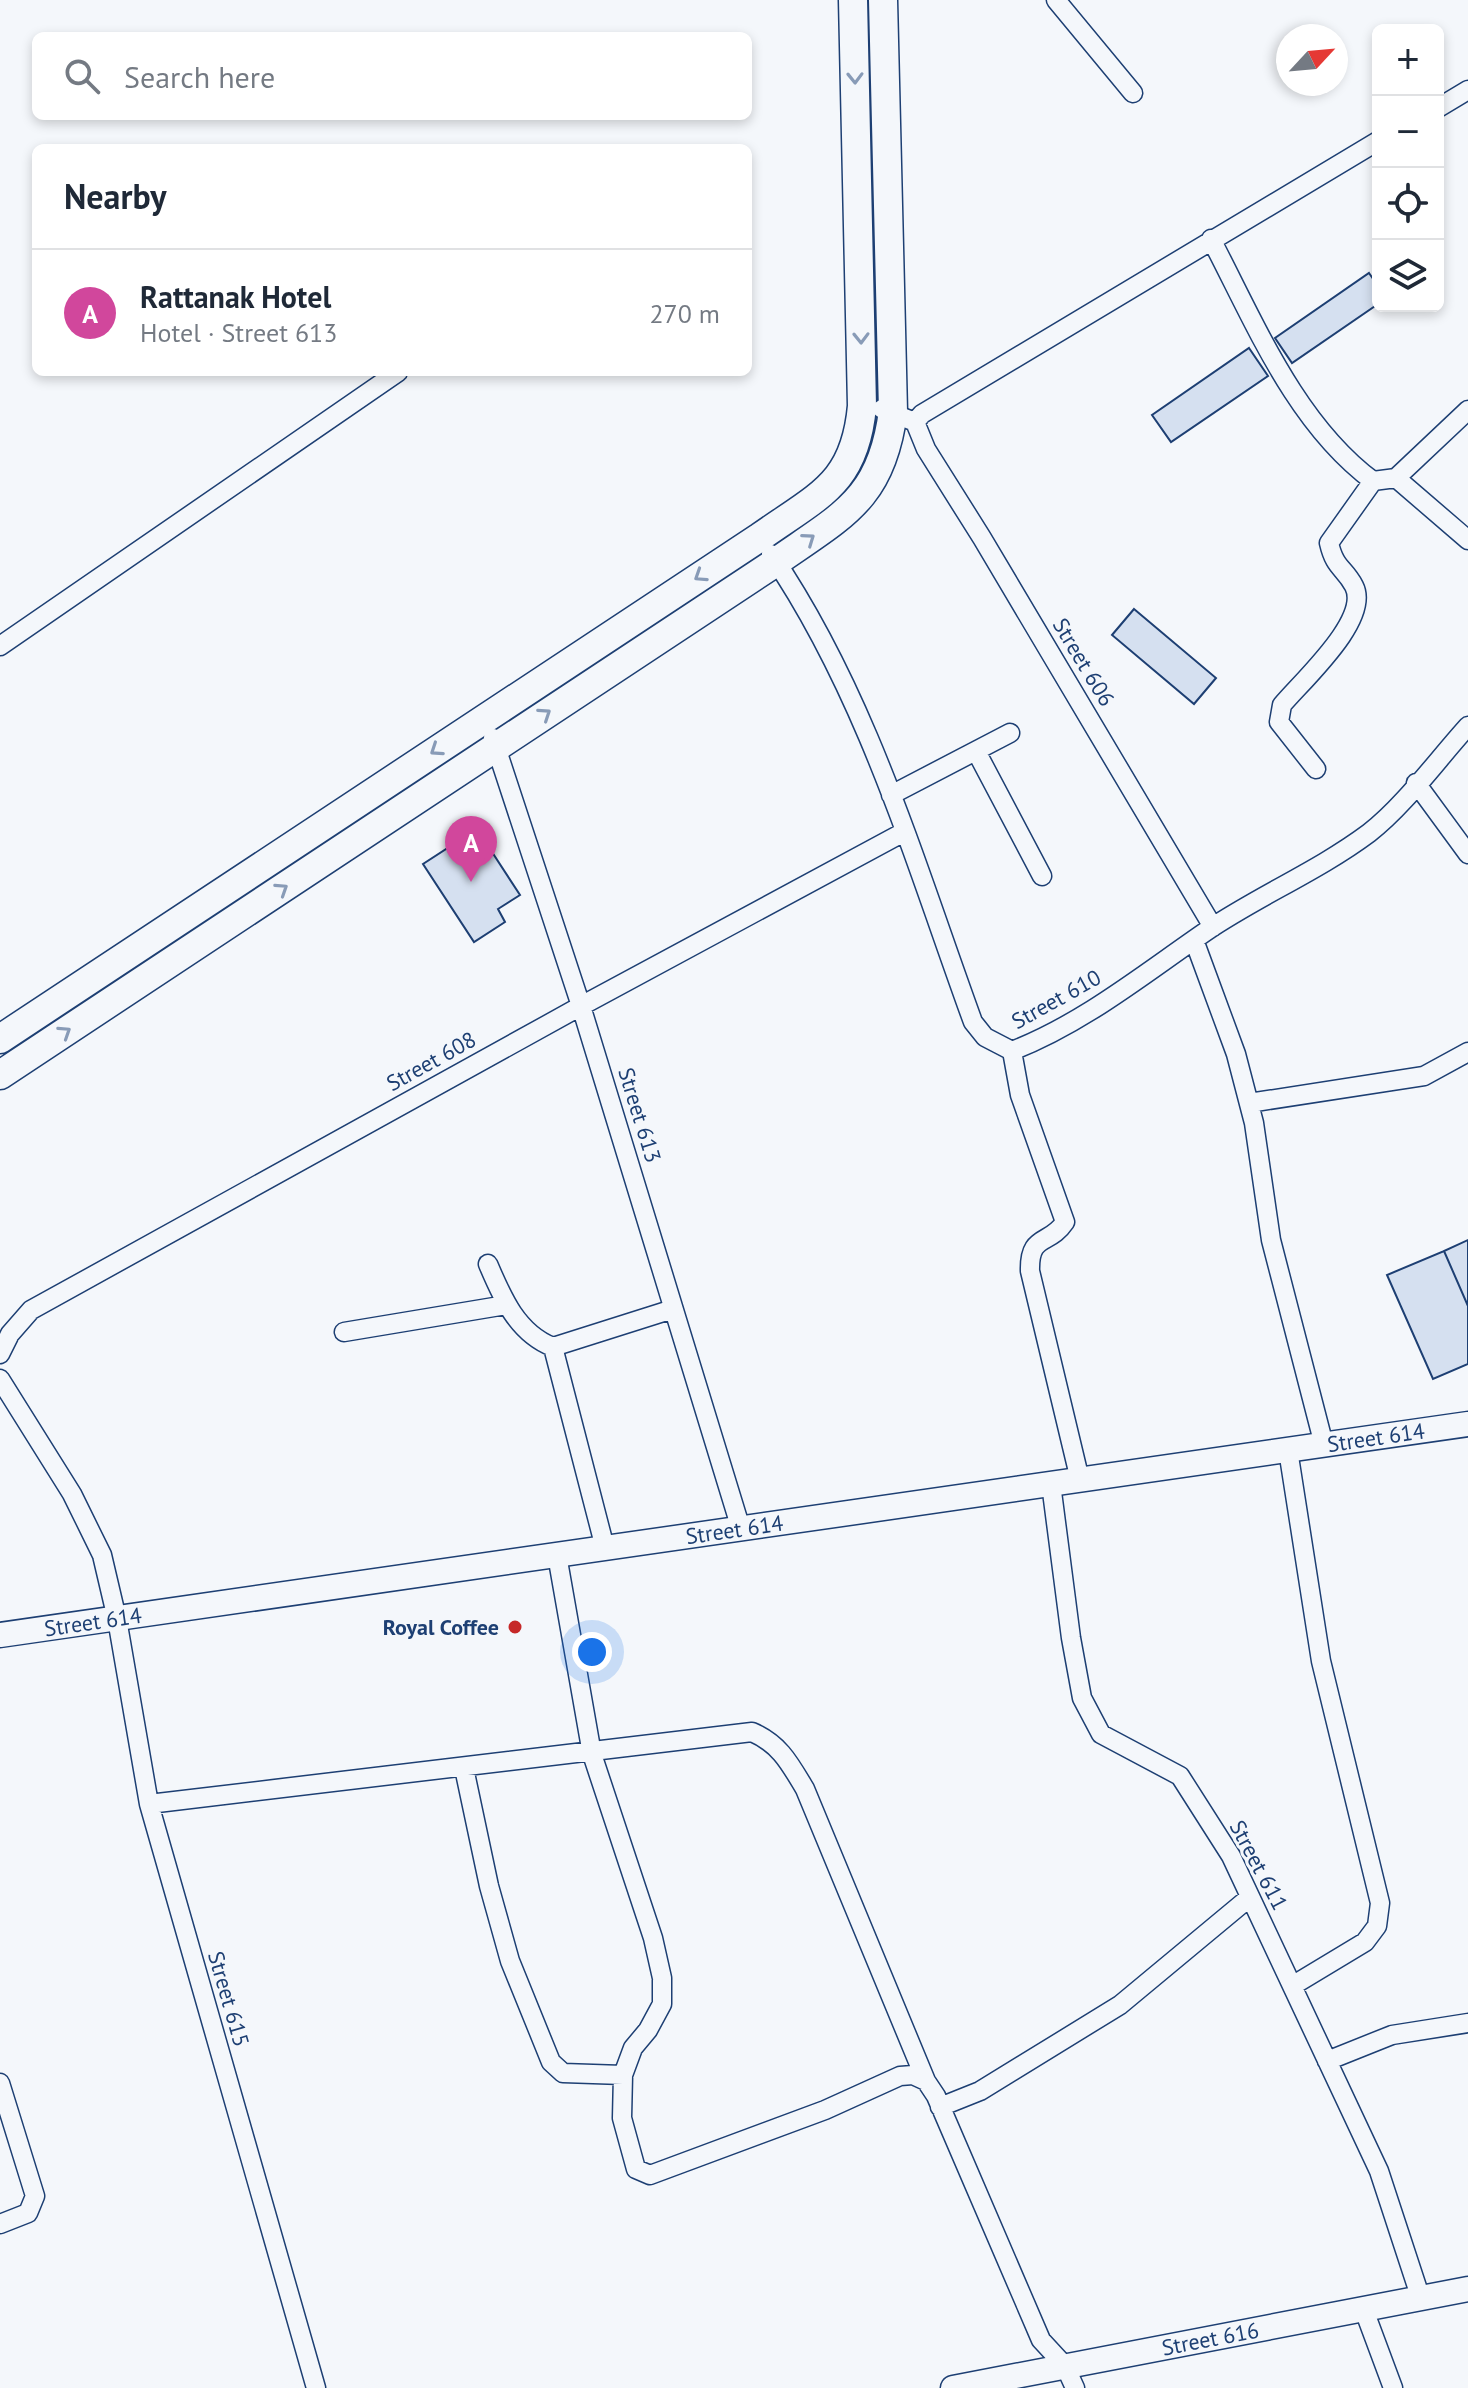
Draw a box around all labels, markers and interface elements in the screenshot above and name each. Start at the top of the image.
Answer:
north arrow [1276,24,1348,96]
map controls [1372,24,1444,312]
button: + [1372,24,1444,96]
search box [32,32,752,120]
icon: search [60,54,104,98]
text: Search here [124,57,275,96]
one-way arrow [846,72,864,85]
button: − [1372,96,1444,168]
button: locate [1372,168,1444,240]
text: Nearby [64,174,166,218]
button: layers [1372,240,1444,312]
text: Rattanak Hotel [140,277,331,316]
text: A [82,297,98,330]
text: 270 m [649,297,720,330]
text: Hotel · Street 613 [140,316,337,349]
one-way arrow [852,332,869,345]
one-way arrow [800,534,814,549]
one-way arrow [694,567,709,582]
street label: Street 606 [1047,613,1121,711]
one-way arrow [537,709,551,724]
one-way arrow [430,741,445,756]
pin: A [445,816,497,882]
one-way arrow [273,884,288,899]
street label: Street 610 [1006,963,1106,1035]
street label: Street 608 [381,1025,481,1097]
one-way arrow [56,1027,71,1042]
street label: Street 613 [612,1064,668,1166]
street label: Street 614 [1325,1416,1426,1458]
street label: Street 614 [684,1509,785,1550]
street label: Street 614 [42,1601,144,1642]
place label: Royal Coffee [383,1613,499,1641]
marker: Royal Coffee [506,1618,524,1636]
your location [572,1632,612,1672]
street label: Street 611 [1224,1815,1294,1915]
street label: Street 615 [202,1948,256,2050]
street label: Street 616 [1159,2316,1261,2362]

